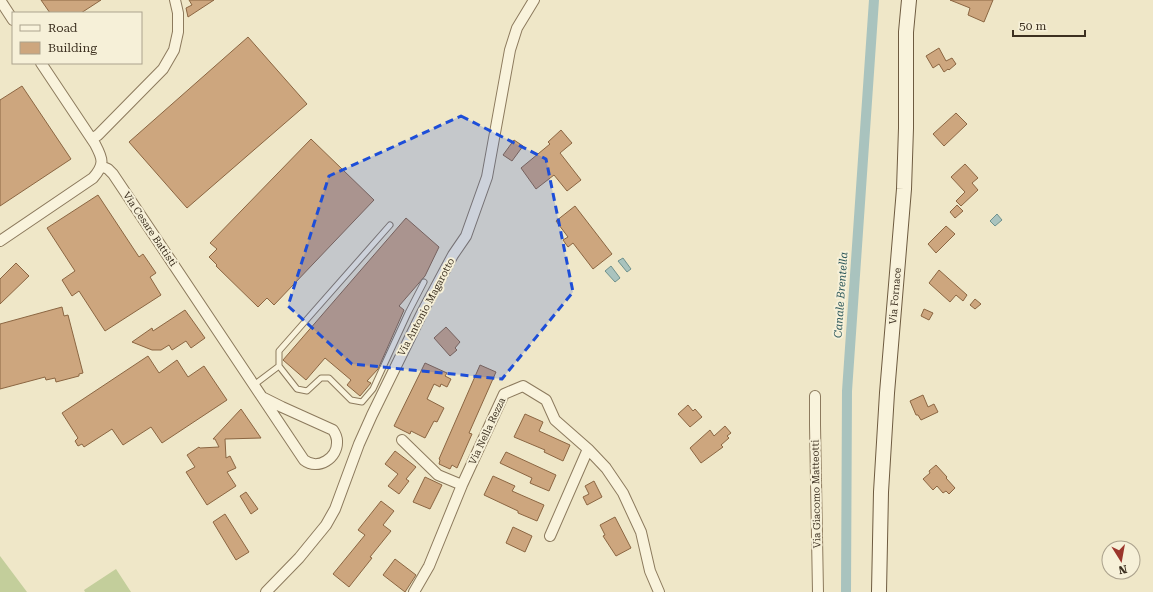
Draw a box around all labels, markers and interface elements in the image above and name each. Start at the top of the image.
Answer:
legend [12,12,142,64]
scale bar [1013,12,1085,38]
text: 50 m [1019,19,1046,33]
text: Road [48,21,78,35]
text: Building [48,41,97,55]
street label: Via Cesare Battisti [121,190,179,268]
water label: Canale Brentella [832,251,851,338]
street label: Via Antonio Magarotto [396,256,456,358]
street label: Via Fornace [887,267,903,325]
street label: Via Nella Rezza [467,395,508,466]
street label: Via Giacomo Matteotti [810,440,822,548]
north arrow [1101,540,1141,580]
text: N [1117,562,1128,577]

